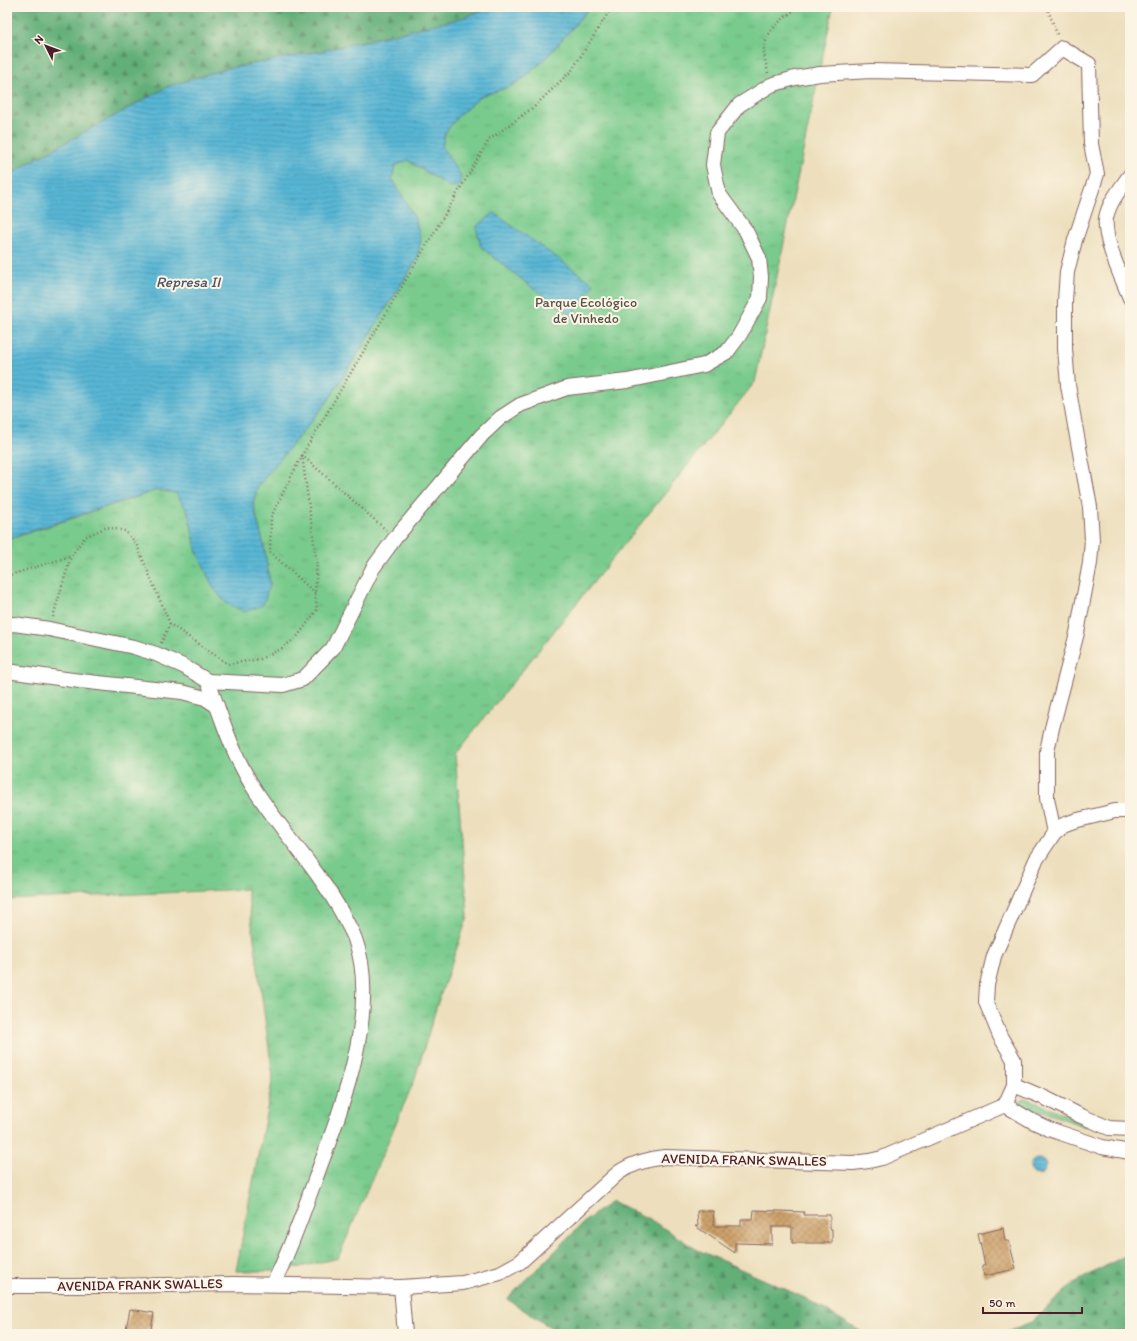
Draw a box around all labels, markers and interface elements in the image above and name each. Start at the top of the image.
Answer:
north arrow [26,26,66,66]
text: N [32,33,46,47]
water label: Represa II [156,273,222,291]
park label: Parque Ecológico de Vinhedo [535,294,637,327]
street label: AVENIDA FRANK SWALLES [661,1150,827,1170]
street label: AVENIDA FRANK SWALLES [57,1275,223,1295]
scale bar [983,1289,1082,1315]
text: 50 m [989,1296,1015,1310]

